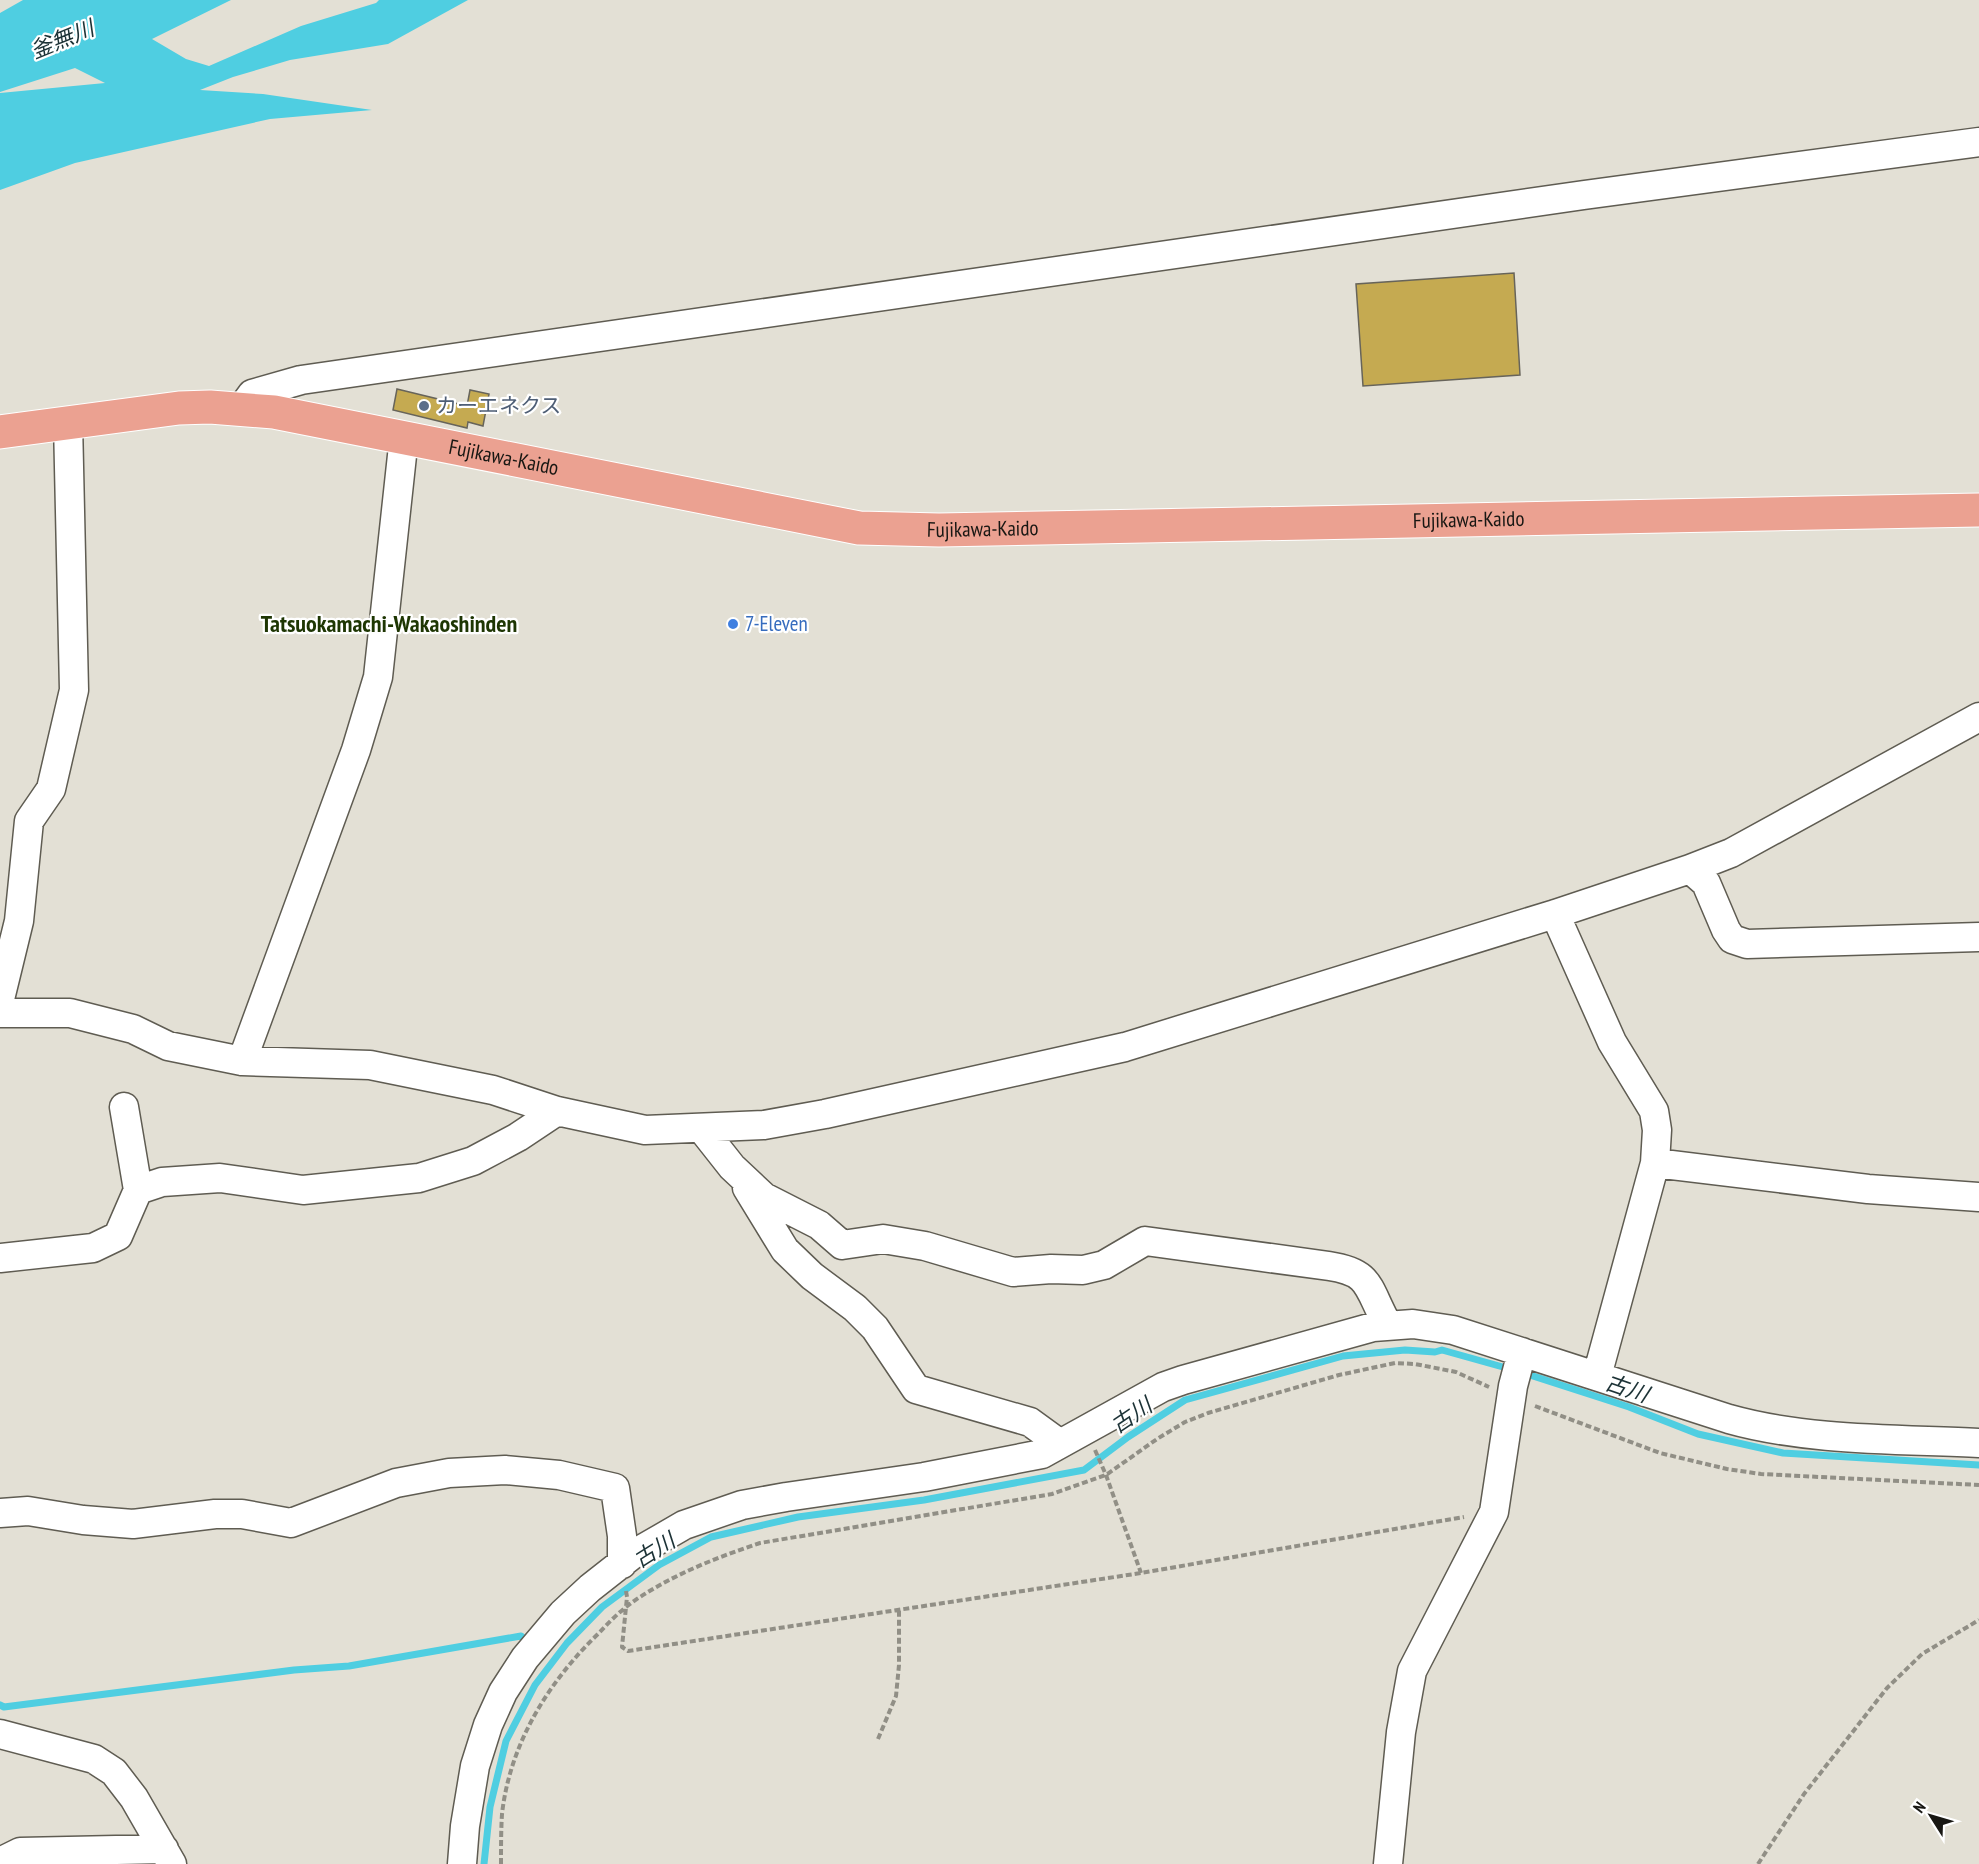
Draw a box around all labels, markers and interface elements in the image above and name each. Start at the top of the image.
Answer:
water label: 釜無川 [26,13,100,64]
place label: カーエネクス [436,392,561,419]
marker: カーエネクス [417,399,431,413]
street label: Fujikawa-Kaido [447,433,561,481]
street label: Fujikawa-Kaido [1413,505,1525,534]
street label: Fujikawa-Kaido [927,514,1039,543]
district label: Tatsuokamachi-Wakaoshinden [261,608,517,639]
place label: 7-Eleven [745,610,808,637]
marker: 7-Eleven [726,617,740,631]
water label: 古川 [1602,1368,1654,1409]
water label: 古川 [1105,1390,1159,1439]
water label: 古川 [628,1525,682,1574]
north arrow [1901,1786,1961,1846]
text: N [1908,1798,1930,1816]

